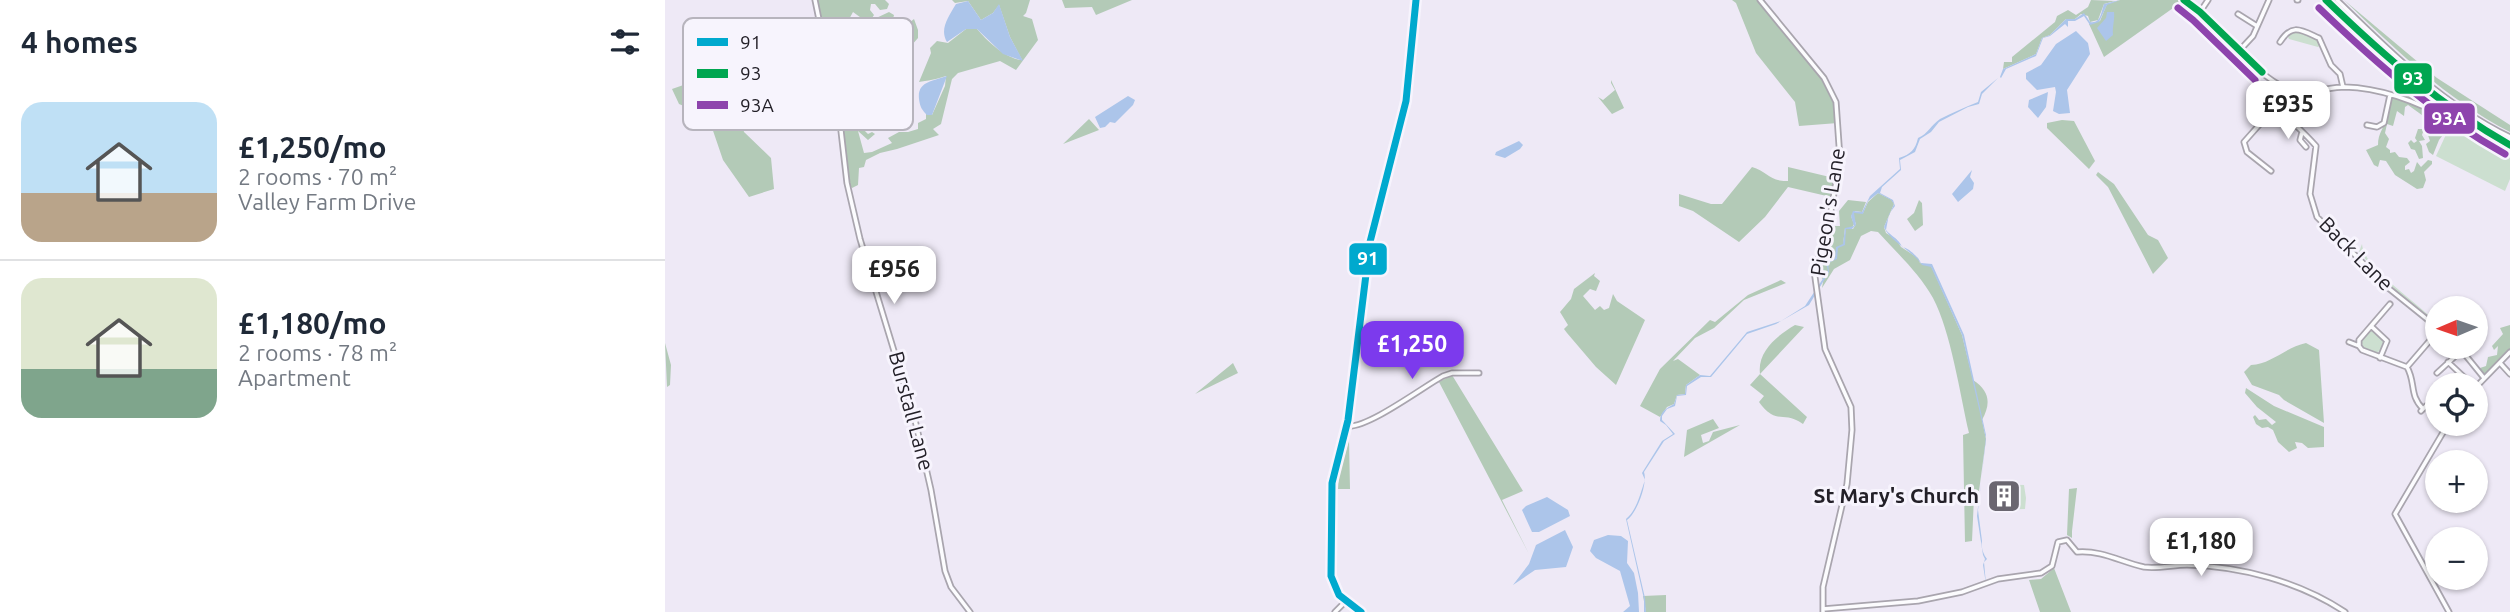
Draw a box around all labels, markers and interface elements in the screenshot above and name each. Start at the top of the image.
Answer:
legend [683,18,913,130]
icon: filters [606,23,644,61]
text: 4 homes [21,25,138,59]
text: 91 [740,31,761,53]
text: 93 [740,62,761,84]
line badge: 93 [2393,62,2433,95]
text: 93 [2402,67,2424,89]
pin: £935 [2247,82,2329,141]
text: £935 [2262,91,2314,116]
text: 93A [740,94,774,116]
line badge: 93A [2423,102,2476,135]
text: 93A [2432,107,2467,129]
icon: home [77,130,161,214]
text: £1,250/mo [238,130,387,164]
street label: Pigeon's Lane [1805,146,1849,278]
text: 2 rooms · 70 m² [238,164,397,189]
text: Valley Farm Drive [238,189,416,214]
street label: Back Lane [2315,211,2399,295]
line badge: 91 [1348,242,1388,276]
pin: £956 [853,246,935,306]
text: 91 [1357,247,1379,269]
text: £956 [868,256,920,281]
north arrow [2425,296,2489,359]
map controls [2425,296,2488,590]
icon: home [77,306,161,390]
text: £1,180/mo [238,306,387,340]
pin: £1,250 [1355,322,1469,381]
text: £1,250 [1377,331,1447,356]
text: 2 rooms · 78 m² [238,340,397,365]
street label: Burstall Lane [885,349,939,473]
text: Apartment [238,365,351,390]
button: locate [2425,373,2488,436]
button: + [2425,450,2488,513]
building icon: St Mary's Church [1985,477,2023,515]
place label: St Mary's Church [1813,483,1979,507]
pin: £1,180 [2144,518,2258,578]
button: − [2425,527,2488,590]
text: £1,180 [2166,528,2236,553]

